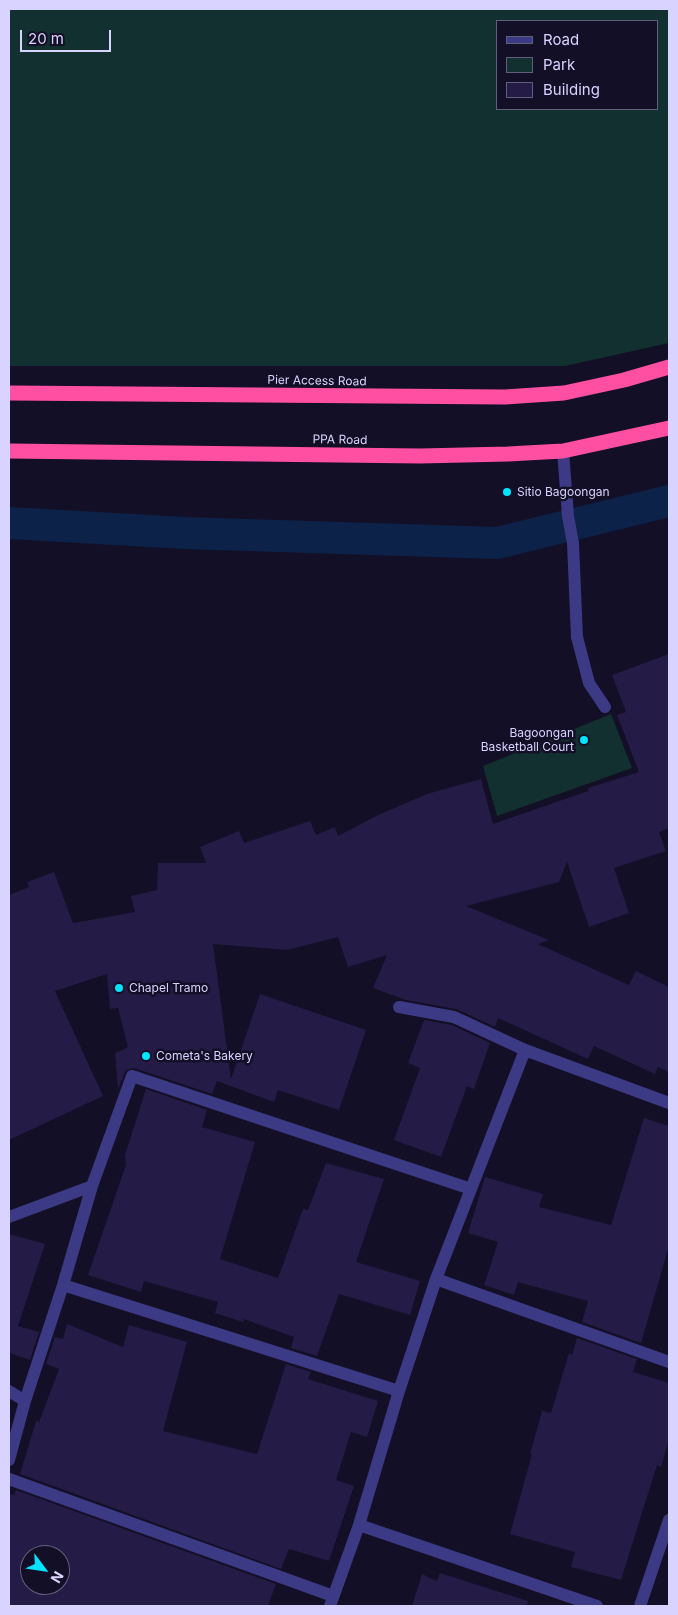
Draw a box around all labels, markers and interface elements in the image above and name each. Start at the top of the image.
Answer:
scale bar [22,20,114,52]
legend [496,20,658,110]
text: 20 m [28,29,64,48]
text: Road [543,30,579,49]
text: Park [543,55,575,74]
text: Building [543,80,600,99]
street label: Pier Access Road [267,373,367,389]
street label: PPA Road [312,432,368,448]
place label: Sitio Bagoongan [517,485,610,499]
marker: Sitio Bagoongan [501,486,513,498]
place label: Bagoongan Basketball Court [481,726,574,754]
marker: Bagoongan Basketball Court [578,734,590,746]
place label: Chapel Tramo [129,981,208,995]
marker: Chapel Tramo [113,982,125,994]
place label: Cometa's Bakery [156,1049,253,1063]
marker: Cometa's Bakery [140,1050,152,1062]
north arrow [20,1545,70,1595]
text: N [47,1569,67,1586]

